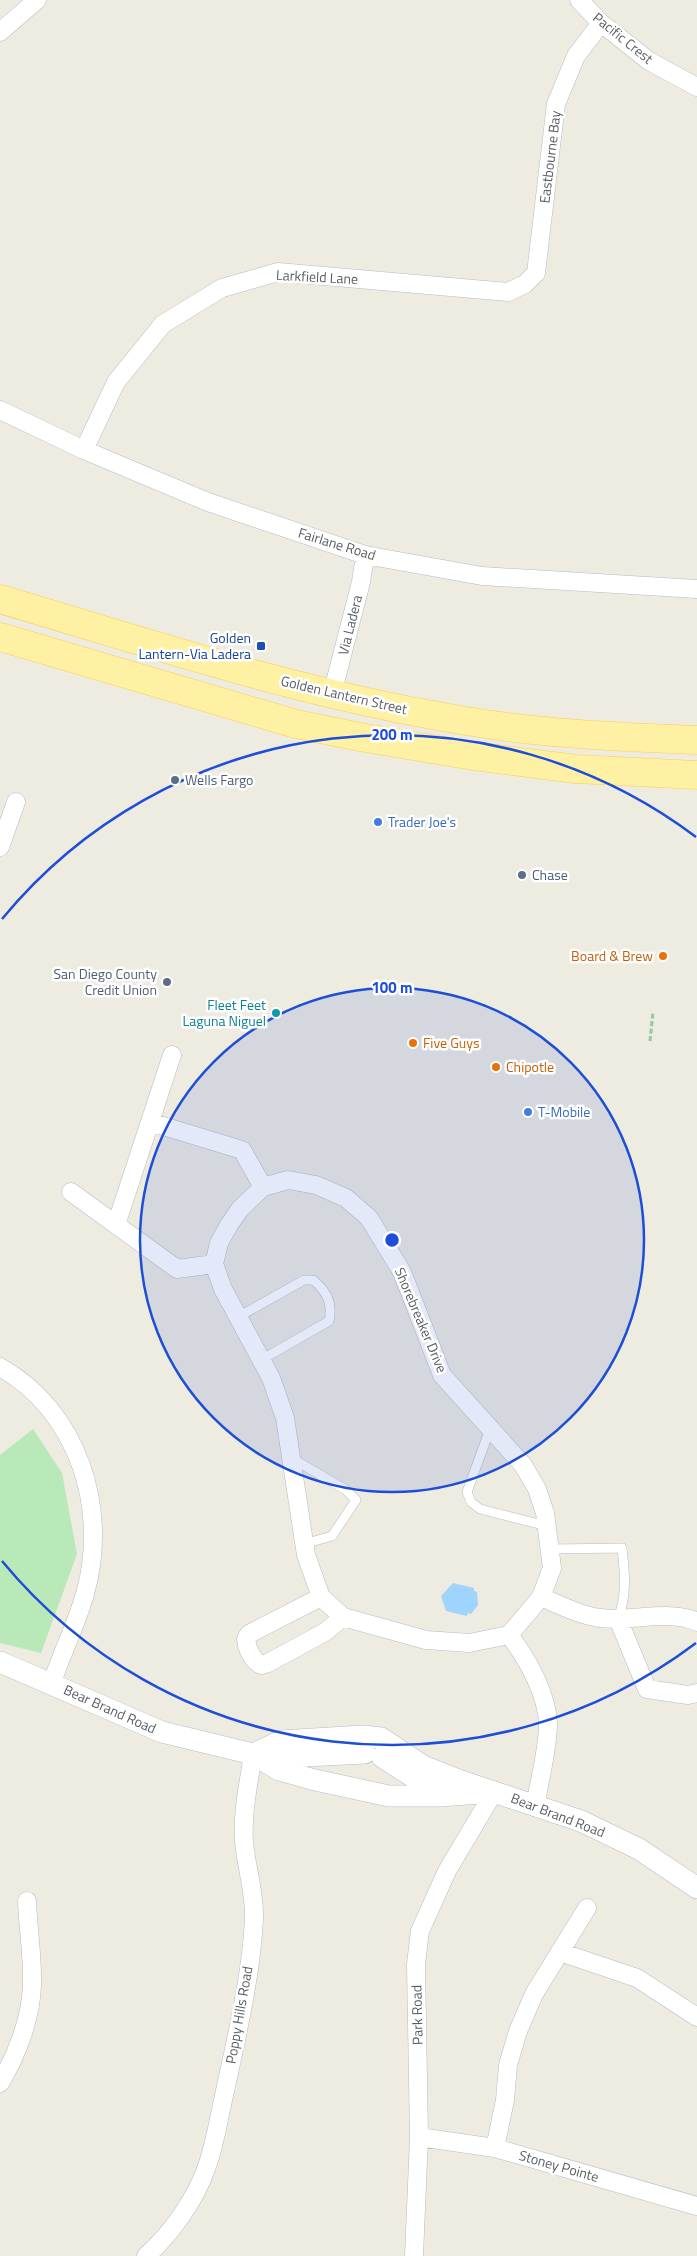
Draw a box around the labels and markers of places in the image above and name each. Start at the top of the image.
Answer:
place label: Golden Lantern-Via Ladera [138,627,251,664]
marker: Golden Lantern-Via Ladera [255,640,267,652]
place label: Wells Fargo [185,769,254,790]
marker: Wells Fargo [169,774,181,786]
place label: Trader Joe's [388,811,456,832]
marker: Trader Joe's [372,816,384,828]
place label: Chase [532,864,568,885]
marker: Chase [516,869,528,881]
place label: Board & Brew [571,945,653,966]
marker: Board & Brew [657,950,669,962]
place label: San Diego County Credit Union [54,963,157,1000]
marker: San Diego County Credit Union [161,976,173,988]
place label: Fleet Feet Laguna Niguel [183,994,266,1031]
marker: Fleet Feet Laguna Niguel [270,1007,282,1019]
place label: Five Guys [423,1032,479,1053]
marker: Five Guys [407,1037,419,1049]
place label: Chipotle [506,1056,554,1077]
marker: Chipotle [490,1061,502,1073]
place label: T-Mobile [538,1101,590,1122]
marker: T-Mobile [522,1106,534,1118]
centre of rings [383,1231,401,1249]

